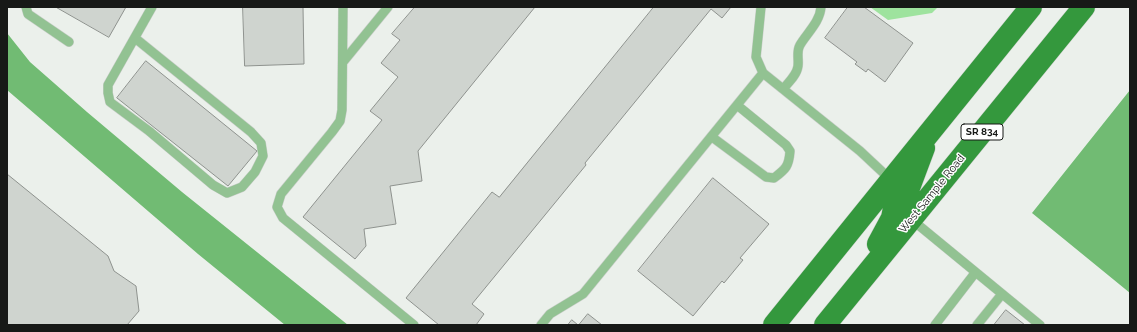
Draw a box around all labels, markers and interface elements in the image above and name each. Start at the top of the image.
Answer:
road number: SR 834 [961,124,1003,140]
street label: West Sample Road [896,152,968,236]

